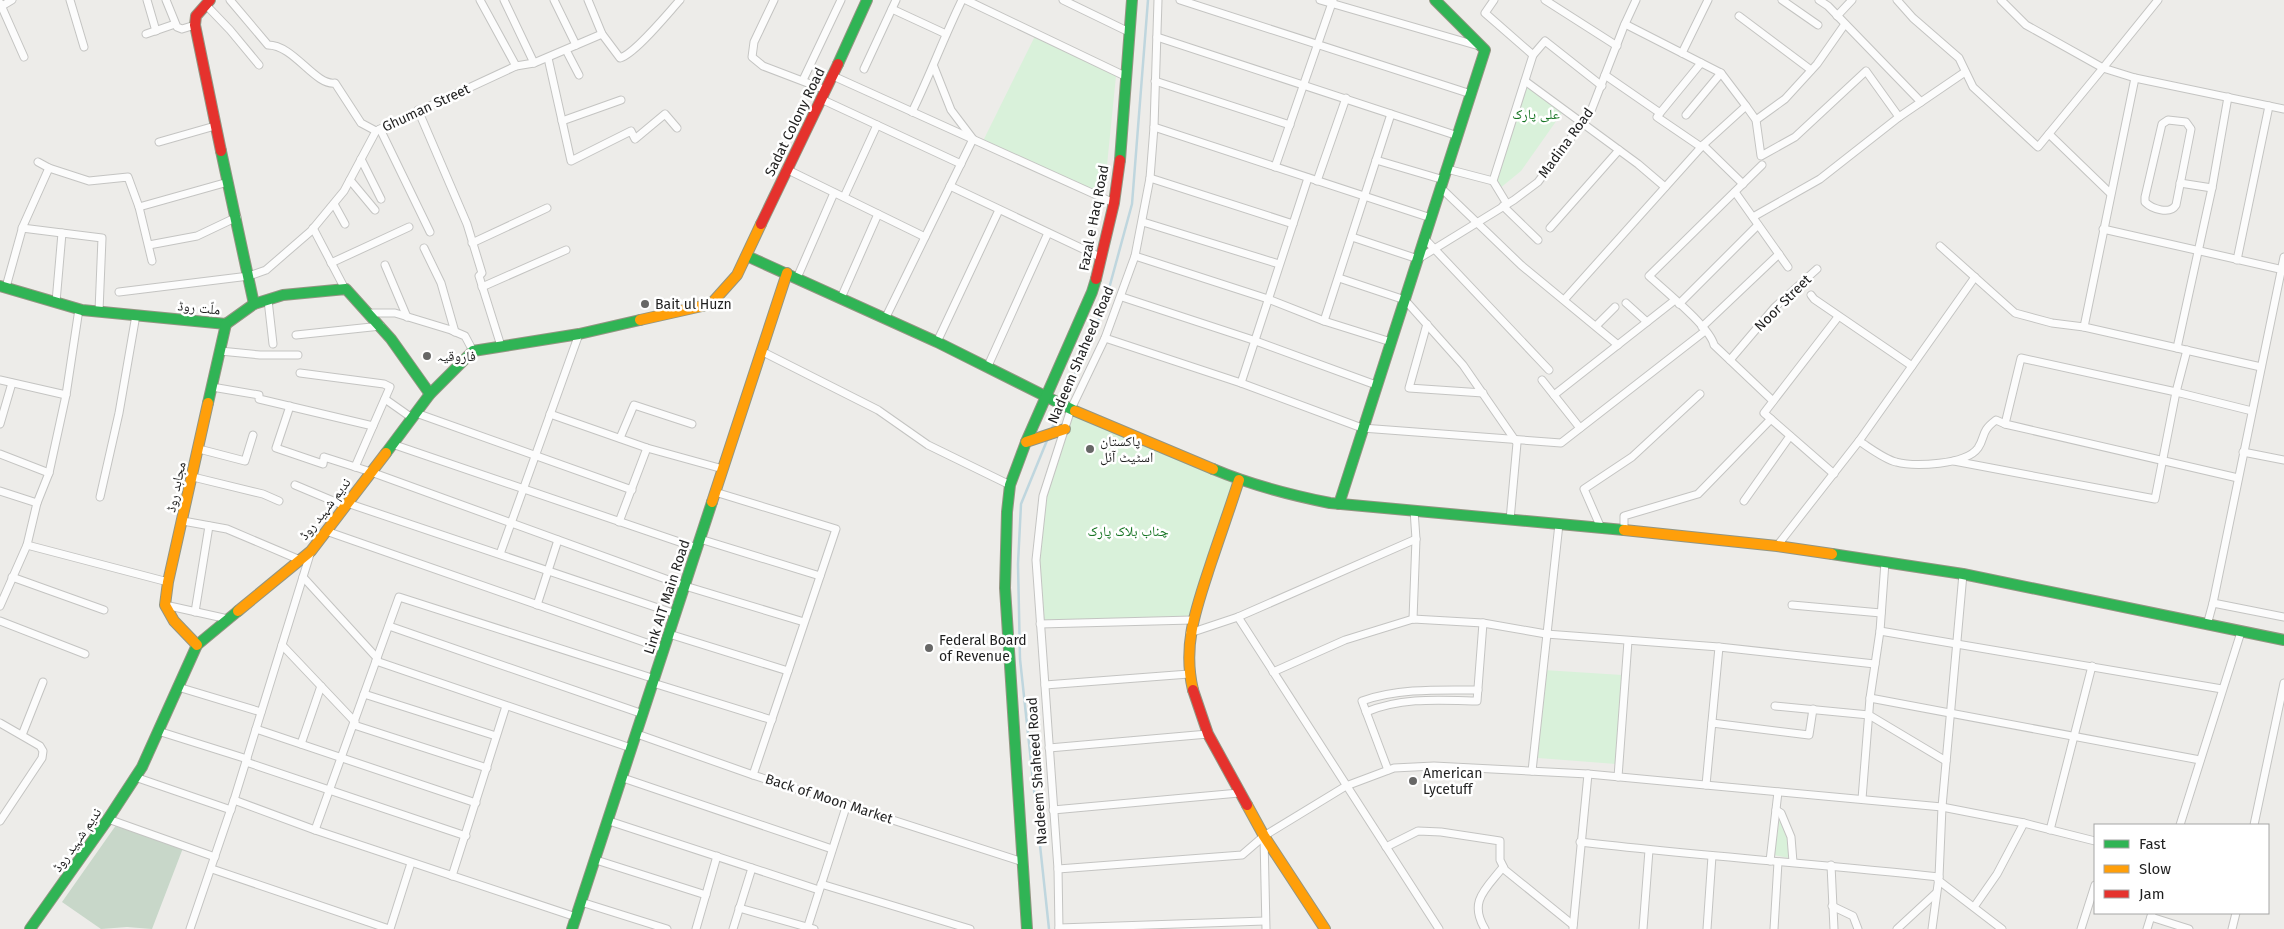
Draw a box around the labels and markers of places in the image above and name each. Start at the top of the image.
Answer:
place label: Bait ul Huzn [655,296,732,313]
marker: Bait ul Huzn [639,298,651,310]
place label: فاروقیہ [437,348,476,365]
marker: فاروقیہ [421,350,433,362]
place label: پاکستان اسٹیٹ آئل [1100,433,1153,466]
marker: پاکستان اسٹیٹ آئل [1084,443,1096,455]
place label: Federal Board of Revenue [939,632,1027,665]
marker: Federal Board of Revenue [923,642,935,654]
place label: American Lycetuff [1423,765,1482,798]
marker: American Lycetuff [1407,775,1419,787]

